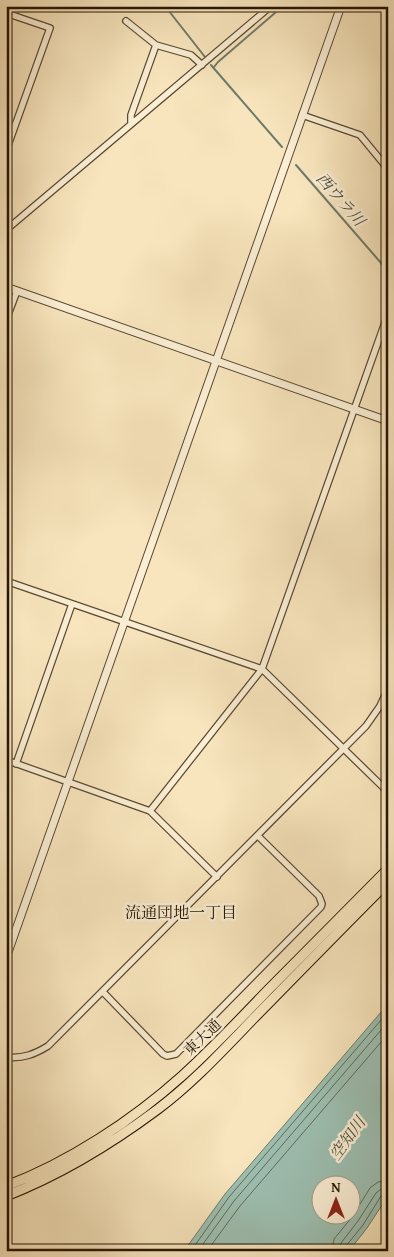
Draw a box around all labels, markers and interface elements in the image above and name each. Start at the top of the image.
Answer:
water label: 西ウラ川 [311,167,372,233]
district label: 流通団地一丁目 [125,900,237,924]
street label: 東大通 [179,1014,225,1060]
water label: 空知川 [323,1110,372,1164]
north arrow [312,1174,362,1224]
text: N [331,1177,341,1197]

